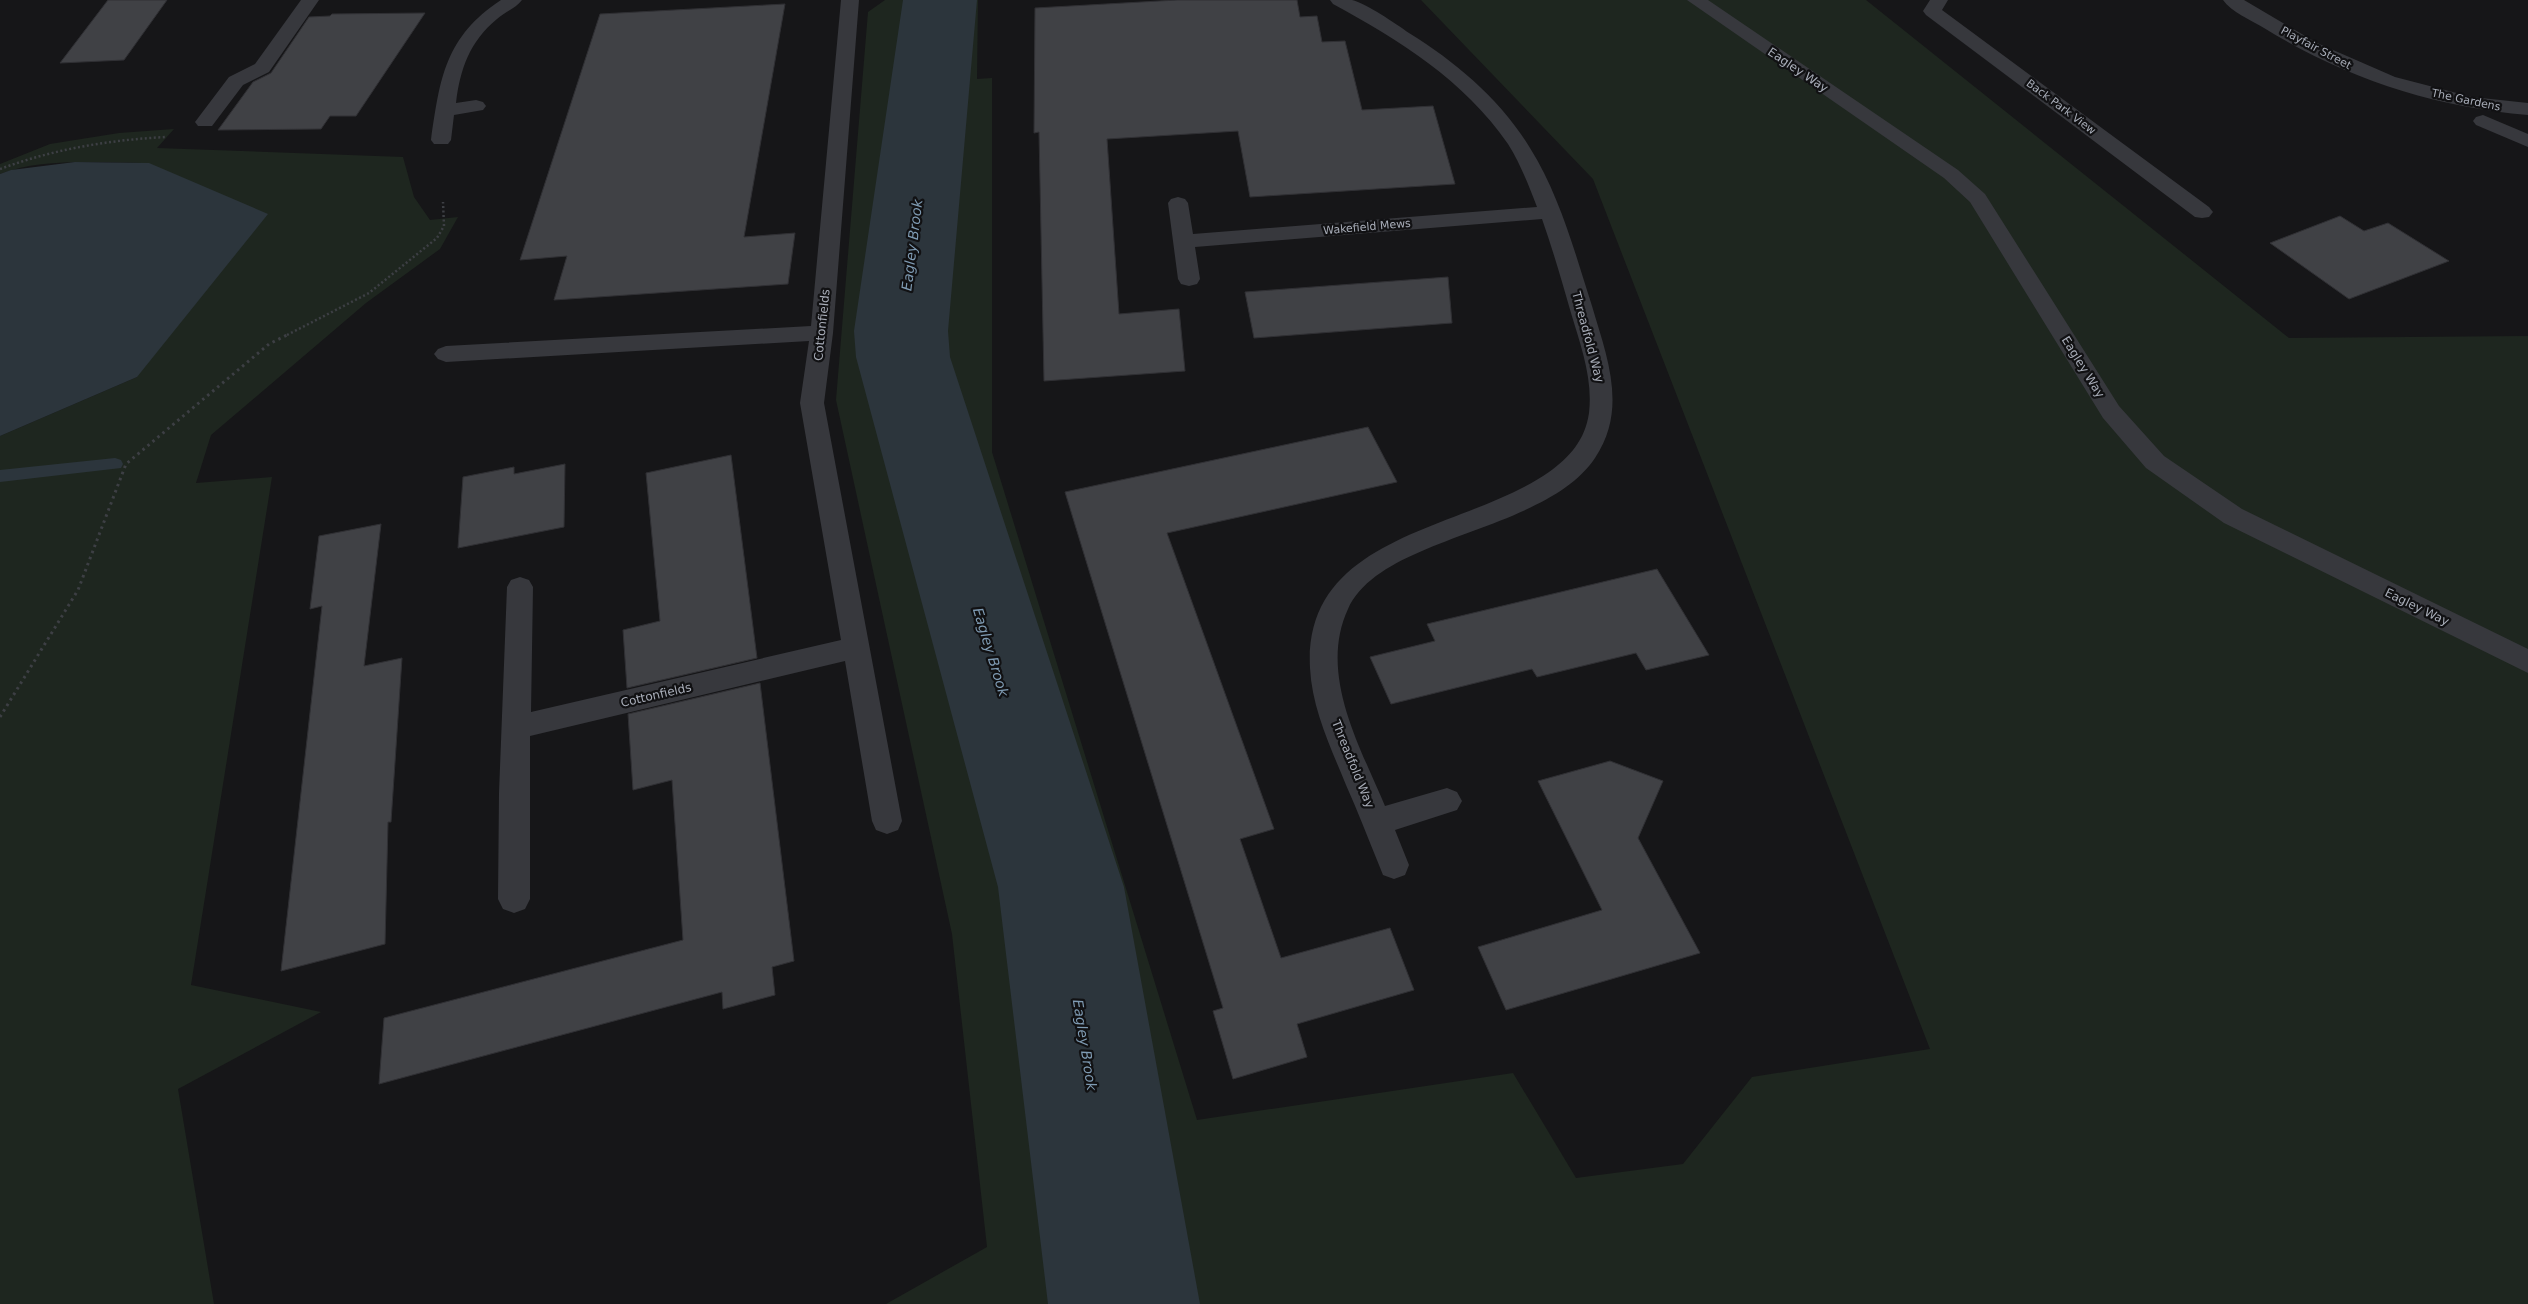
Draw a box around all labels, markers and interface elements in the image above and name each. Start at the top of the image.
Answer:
street label: Playfair Street [2278,24,2354,72]
street label: Eagley Way [1765,45,1831,95]
street label: Back Park View [2024,77,2098,137]
street label: The Gardens [2429,86,2502,114]
water label: Eagley Brook [898,197,926,292]
street label: Wakefield Mews [1323,217,1412,237]
street label: Cottonfields [811,288,833,362]
street label: Threadfold Way [1569,289,1607,384]
street label: Eagley Way [2059,334,2107,400]
street label: Eagley Way [2383,585,2451,629]
water label: Eagley Brook [970,606,1012,699]
street label: Cottonfields [619,680,693,710]
street label: Threadfold Way [1329,717,1377,810]
water label: Eagley Brook [1070,998,1100,1093]

